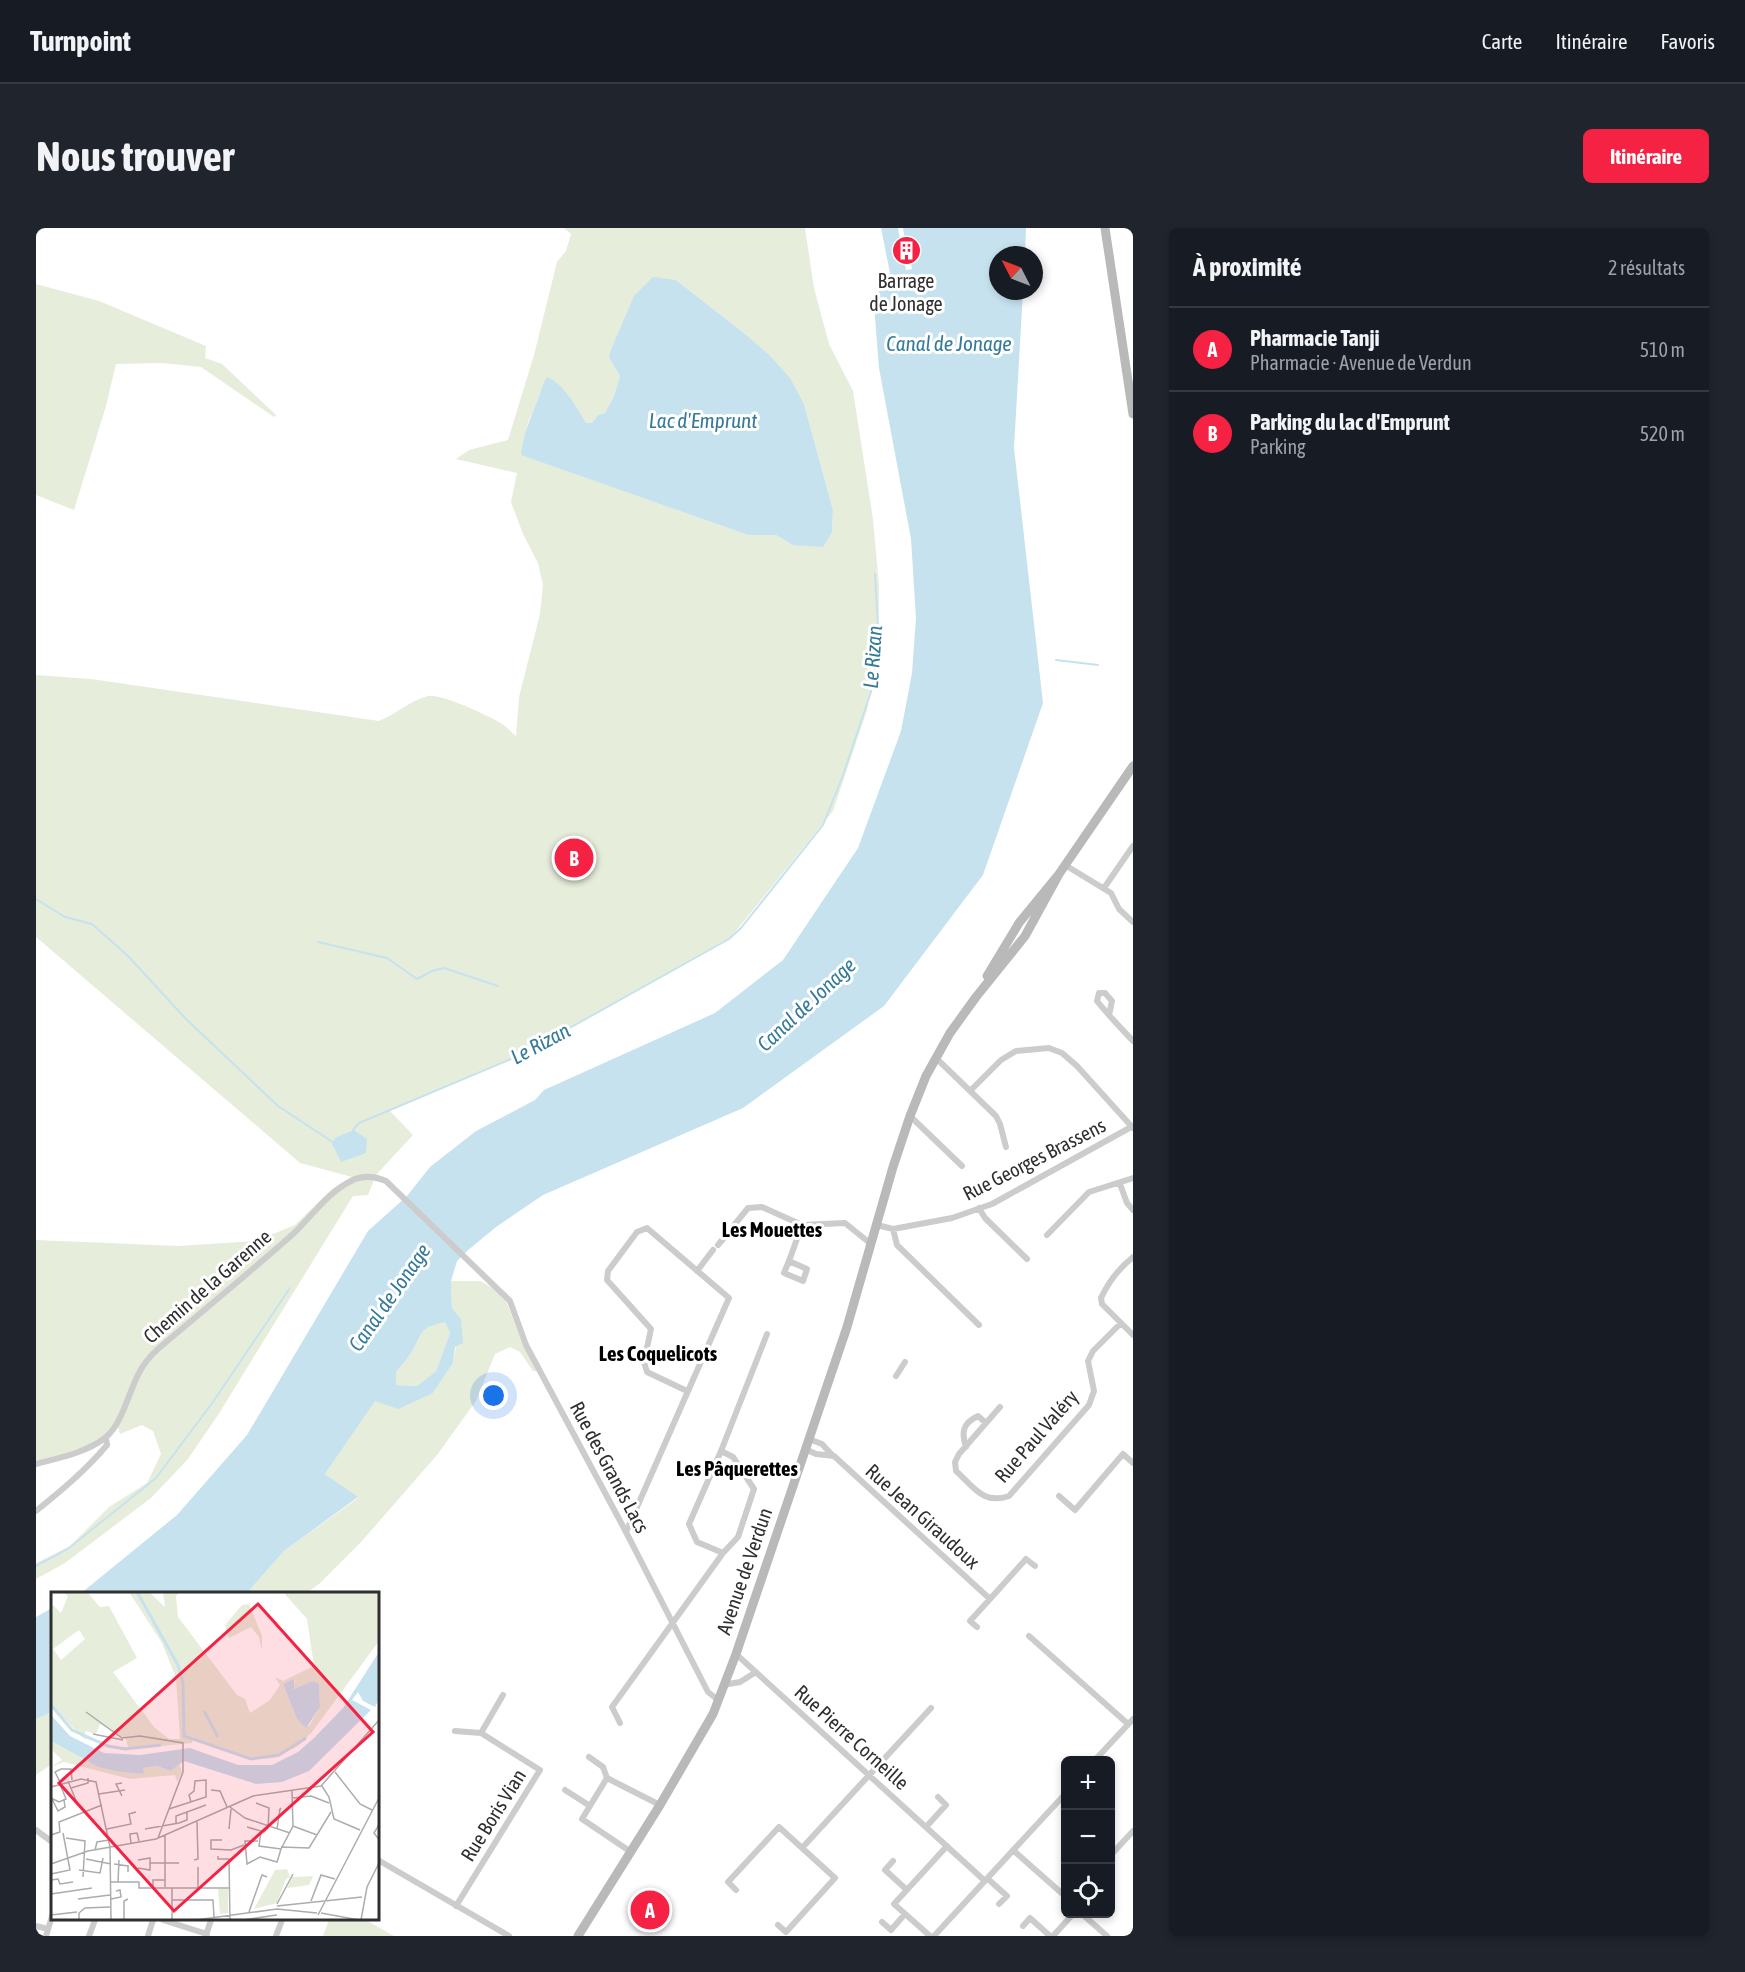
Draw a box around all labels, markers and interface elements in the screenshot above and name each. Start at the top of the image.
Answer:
text: Turnpoint [30,25,131,57]
text: Carte [1482,29,1522,53]
text: Itinéraire [1555,29,1627,53]
text: Favoris [1660,29,1715,53]
button: Itinéraire [1583,129,1709,183]
text: Nous trouver [36,132,234,180]
building icon: Barrage de Jonage [890,234,922,266]
north arrow [989,246,1043,300]
text: À proximité [1193,252,1301,282]
text: 2 résultats [1608,256,1685,279]
place label: Barrage de Jonage [869,269,943,315]
text: Pharmacie Tanji [1250,325,1380,351]
water label: Canal de Jonage [886,331,1012,355]
text: A [1208,338,1217,361]
text: 510 m [1640,338,1685,361]
text: Pharmacie · Avenue de Verdun [1250,351,1472,374]
water label: Lac d'Emprunt [649,408,757,432]
text: Parking du lac d'Emprunt [1250,409,1450,435]
text: B [1208,422,1217,445]
text: 520 m [1640,422,1685,445]
text: Parking [1250,435,1306,458]
water label: Le Rizan [858,625,886,689]
pin: B [554,836,594,880]
water label: Canal de Jonage [752,952,860,1056]
water label: Le Rizan [506,1018,574,1068]
street label: Rue Georges Brassens [959,1113,1109,1205]
district label: Les Mouettes [722,1217,823,1241]
street label: Chemin de la Garenne [139,1224,275,1348]
water label: Canal de Jonage [343,1239,435,1355]
district label: Les Coquelicots [599,1341,718,1365]
your location [479,1381,508,1410]
street label: Rue Paul Valéry [990,1385,1082,1487]
street label: Rue des Grands Lacs [566,1397,654,1537]
district label: Les Pâquerettes [676,1456,798,1480]
street label: Rue Jean Giraudoux [861,1459,985,1573]
street label: Avenue de Verdun [712,1505,776,1637]
inset map [51,1592,380,1921]
street label: Rue Pierre Corneille [790,1680,914,1794]
map controls [1061,1756,1115,1918]
button: + [1061,1756,1115,1810]
street label: Rue Boris Vian [456,1765,530,1865]
button: − [1061,1810,1115,1864]
button: locate [1061,1864,1115,1918]
pin: A [630,1888,670,1932]

